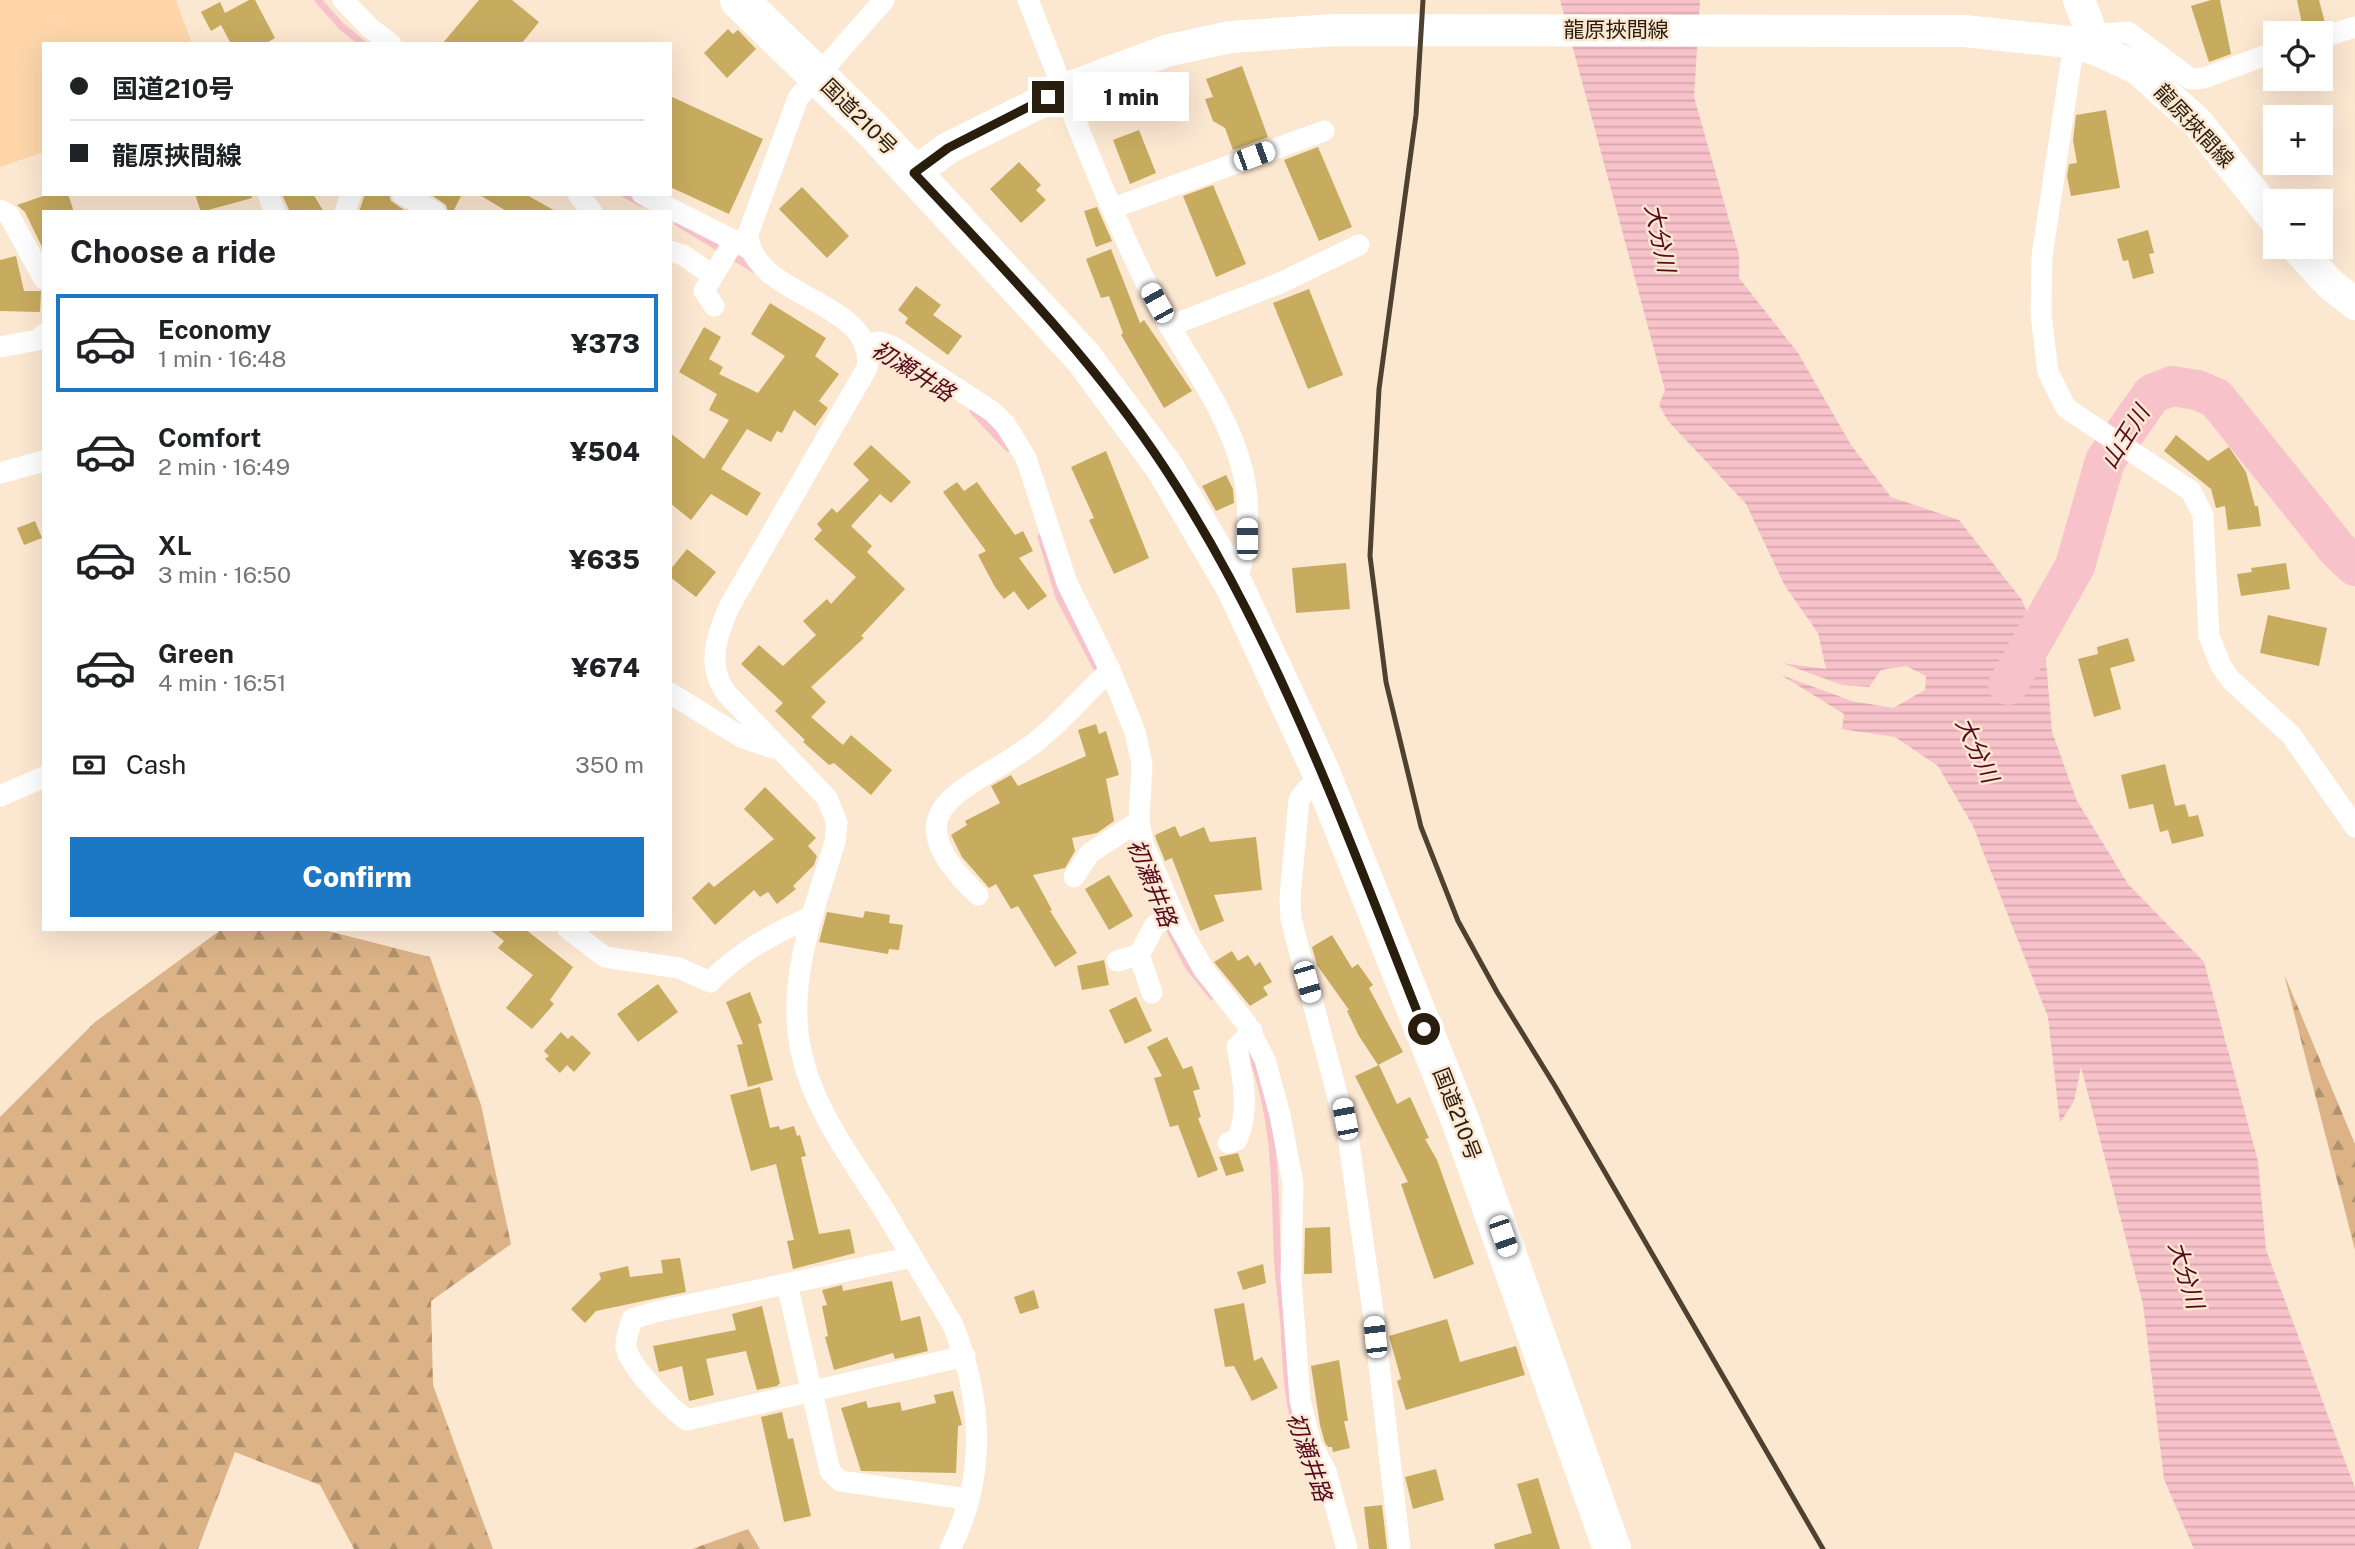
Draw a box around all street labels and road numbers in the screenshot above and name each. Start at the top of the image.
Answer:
street label: 龍原挾間線 [1564,17,1669,42]
street label: 国道210号 [816,74,902,160]
street label: 龍原挾間線 [2149,79,2239,173]
street label: 国道210号 [1428,1064,1487,1164]

